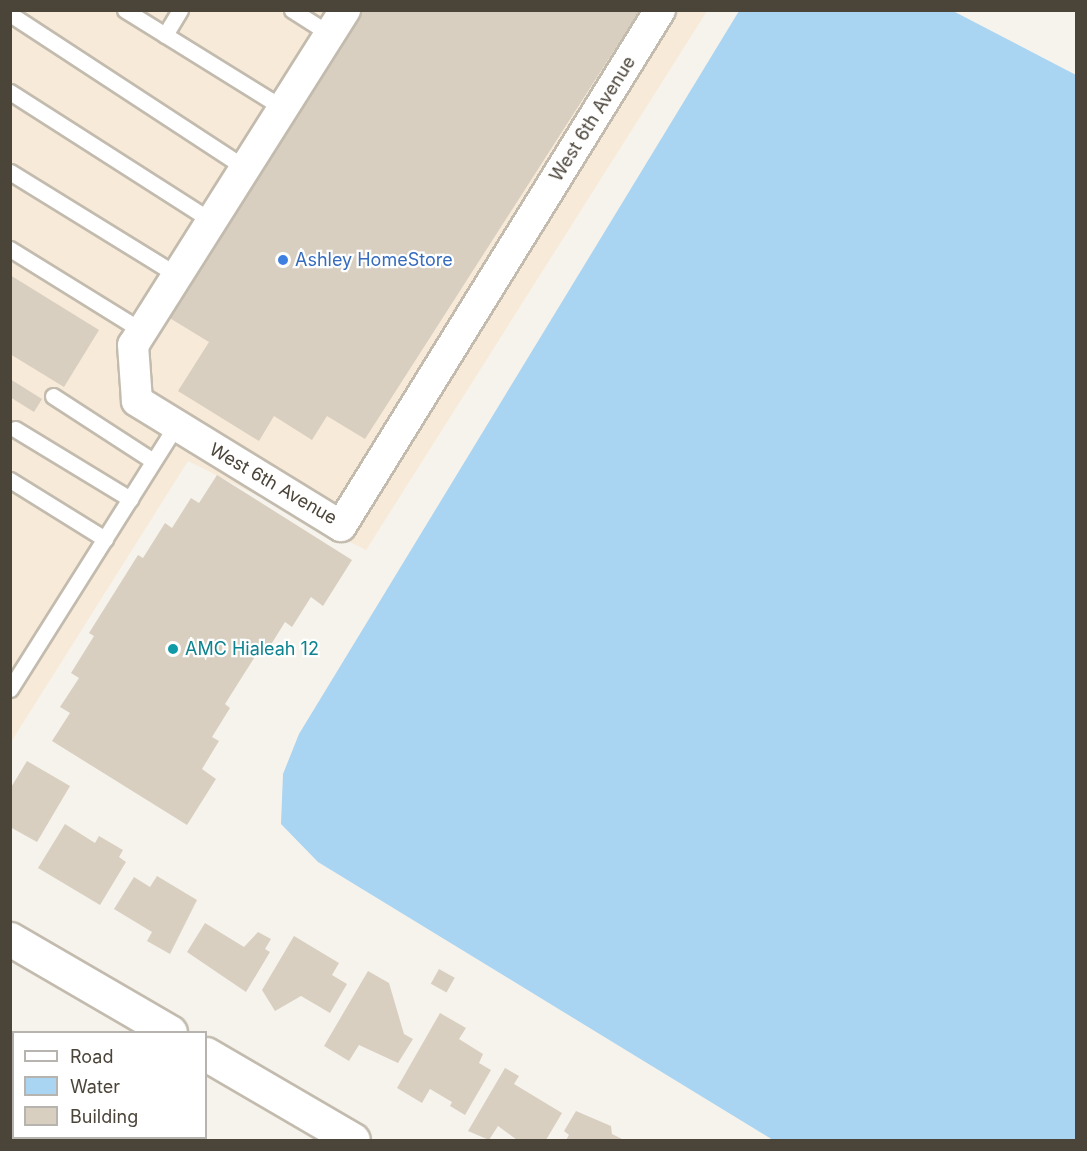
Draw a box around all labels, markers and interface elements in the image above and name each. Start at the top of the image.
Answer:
street label: West 6th Avenue [546,52,640,186]
place label: Ashley HomeStore [295,249,453,271]
marker: Ashley HomeStore [276,253,290,267]
street label: West 6th Avenue [205,439,341,529]
place label: AMC Hialeah 12 [185,638,319,660]
marker: AMC Hialeah 12 [166,642,180,656]
legend [12,1031,207,1139]
text: Road [70,1046,113,1067]
text: Water [70,1076,120,1097]
text: Building [70,1106,138,1127]

